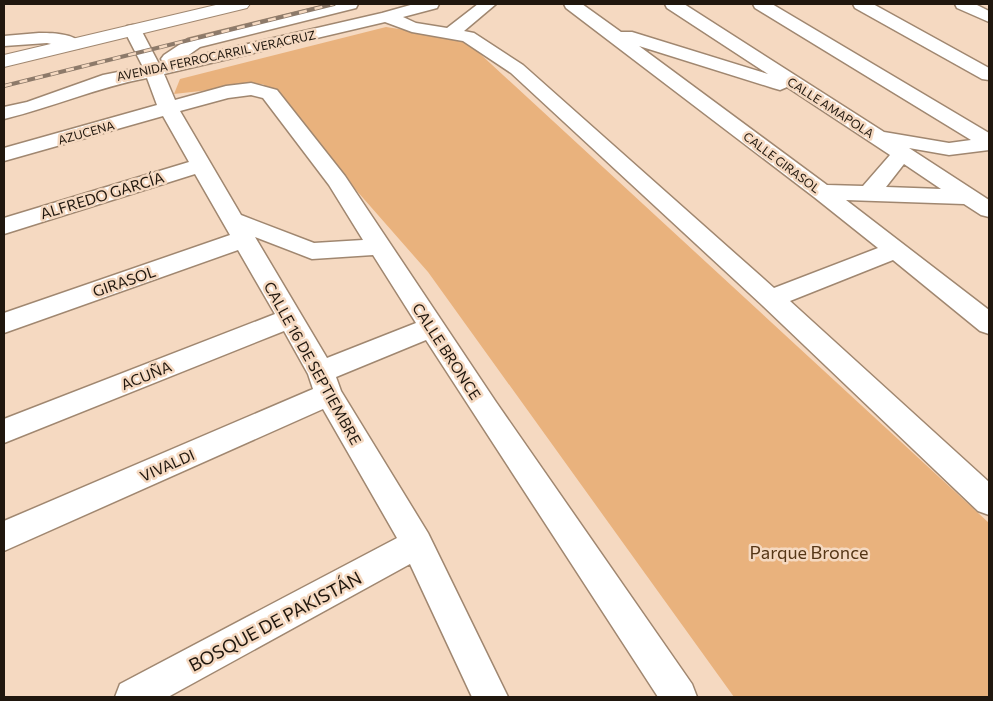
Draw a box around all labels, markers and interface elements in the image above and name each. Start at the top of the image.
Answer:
street label: AVENIDA FERROCARRIL VERACRUZ [115,27,317,83]
street label: CALLE AMAPOLA [785,74,877,140]
street label: AZUCENA [56,117,116,147]
street label: CALLE GIRASOL [741,129,823,195]
street label: ALFREDO GARCÍA [38,167,166,222]
street label: GIRASOL [90,262,158,300]
street label: CALLE 16 DE SEPTIEMBRE [261,278,365,448]
street label: CALLE BRONCE [409,299,485,403]
street label: ACUÑA [118,357,174,393]
street label: VIVALDI [137,445,197,485]
park label: Parque Bronce [749,541,869,563]
street label: BOSQUE DE PAKISTÁN [185,566,365,676]

